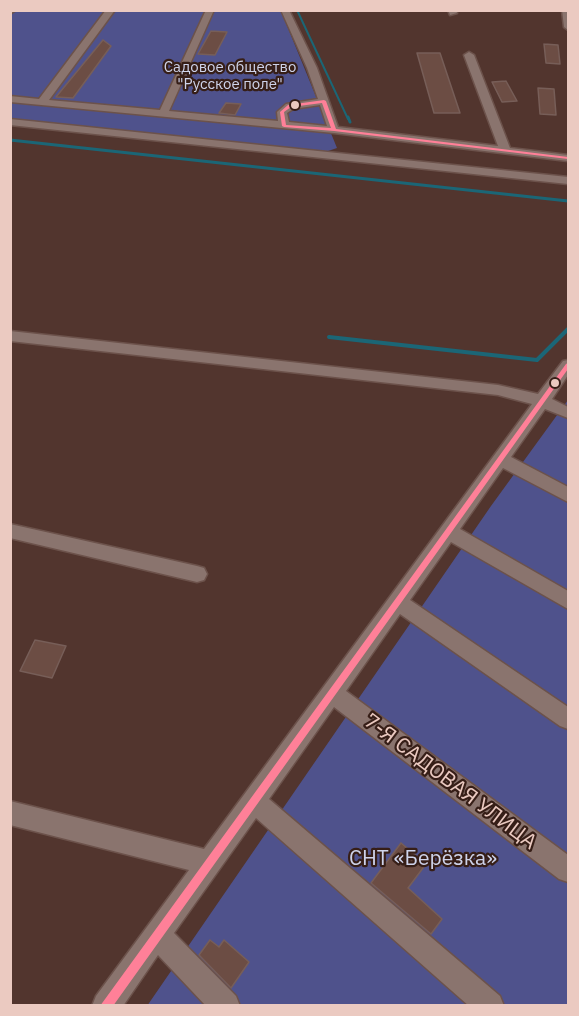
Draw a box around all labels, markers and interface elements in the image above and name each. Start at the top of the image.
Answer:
park label: Садовое общество "Русское поле" [164,59,296,94]
unlabelled marker [289,99,301,111]
unlabelled marker [549,377,561,389]
street label: 7-Я САДОВАЯ УЛИЦА [358,709,542,855]
park label: СНТ «Берёзка» [349,846,497,872]

